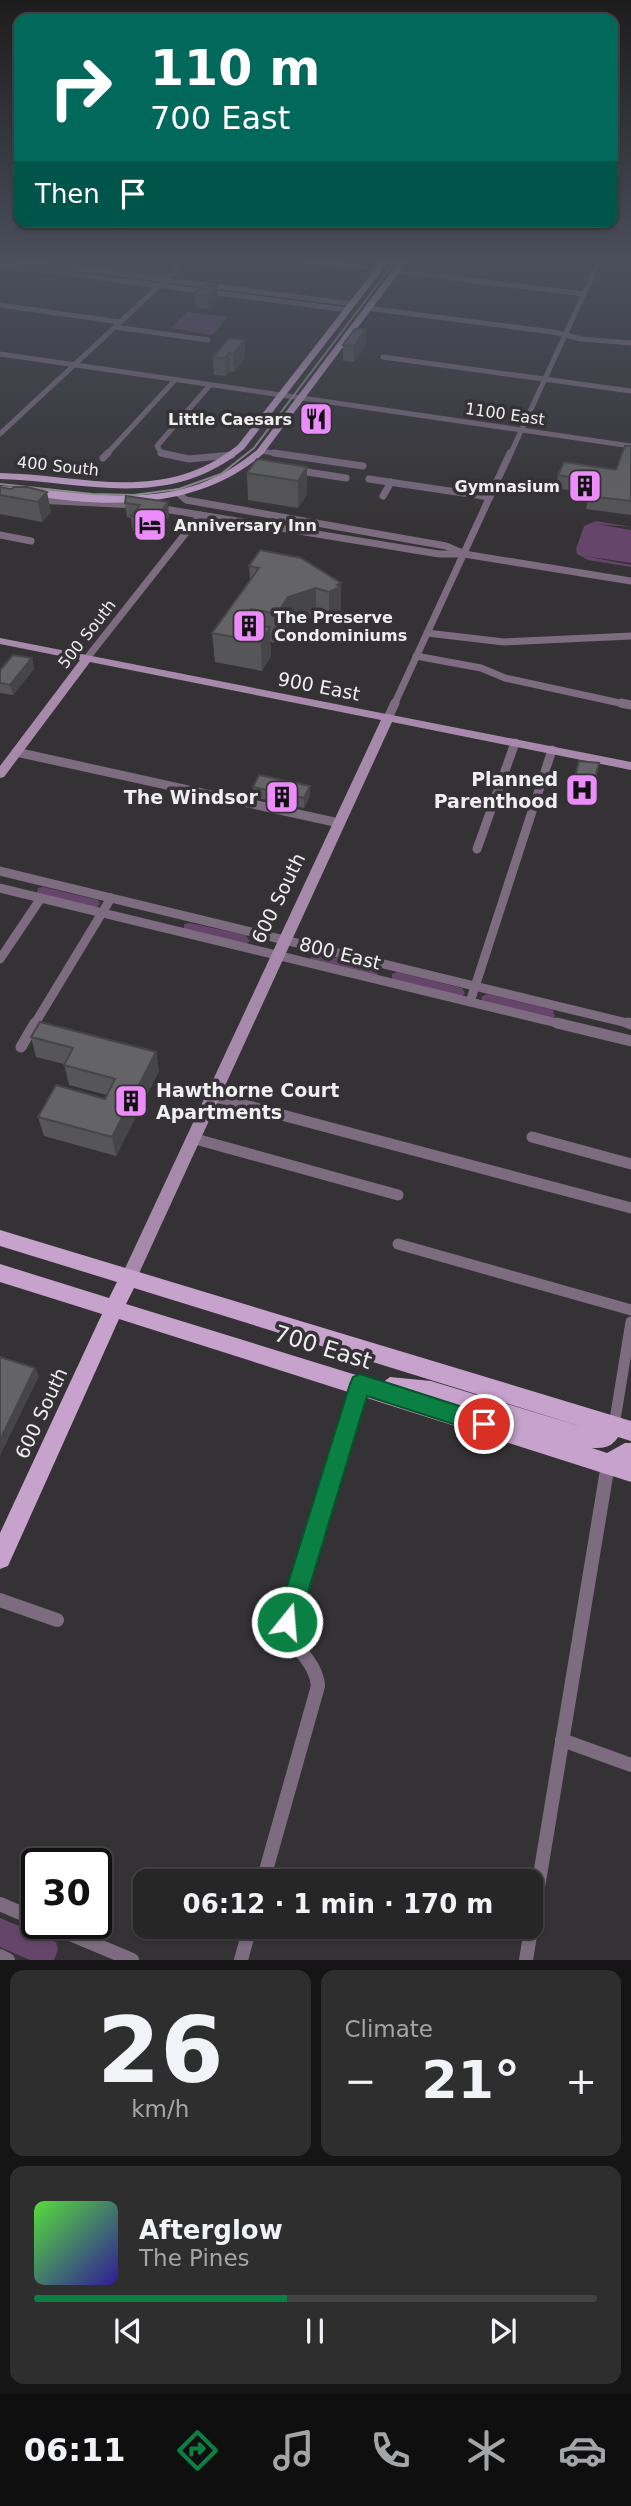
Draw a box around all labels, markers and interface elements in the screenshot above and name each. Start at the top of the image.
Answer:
text: 110 m [150,40,320,97]
icon: right [35,42,126,133]
text: 700 East [150,99,290,137]
icon: arrive [114,175,152,213]
text: Then [35,179,100,209]
street label: 1100 East [464,399,546,429]
restaurant icon: Little Caesars [297,400,335,438]
place label: Little Caesars [168,410,292,429]
street label: 400 South [16,452,100,480]
building icon: Gymnasium [566,467,604,505]
place label: Gymnasium [455,477,560,496]
hotel icon: Anniversary Inn [131,506,169,544]
place label: Anniversary Inn [174,516,317,535]
street label: 500 South [54,596,120,672]
building icon: The Preserve Condominiums [230,607,268,645]
place label: The Preserve Condominiums [274,608,407,645]
street label: 900 East [276,667,362,705]
place label: Planned Parenthood [434,768,558,812]
hospital icon: Planned Parenthood [563,771,601,809]
building icon: The Windsor [263,778,301,816]
place label: The Windsor [124,786,259,808]
street label: 600 South [247,849,309,947]
street label: 800 East [297,932,383,974]
place label: Hawthorne Court Apartments [156,1079,339,1123]
building icon: Hawthorne Court Apartments [112,1082,150,1120]
street label: 700 East [271,1320,375,1374]
street label: 600 South [10,1364,72,1462]
pin [454,1394,514,1454]
icon: arrive [465,1405,503,1443]
position arrow [250,1585,324,1659]
speed limit sign: 30 [21,1848,112,1939]
text: 06:12 · 1 min · 170 m [183,1889,493,1919]
text: 26 [97,1998,224,2103]
text: Climate [345,2016,433,2042]
text: 21° [422,2050,520,2110]
text: − [345,2059,376,2103]
text: + [565,2059,597,2103]
text: km/h [131,2096,189,2122]
text: Afterglow [139,2215,283,2245]
text: The Pines [139,2245,250,2271]
icon: previous [109,2312,147,2350]
icon: pause [296,2312,334,2350]
icon: next [484,2312,522,2350]
icon: directions [173,2426,222,2475]
icon: music [269,2426,318,2475]
icon: phone [366,2426,415,2475]
icon: climate [462,2426,511,2475]
icon: car [558,2426,607,2475]
text: 06:11 [24,2431,126,2469]

